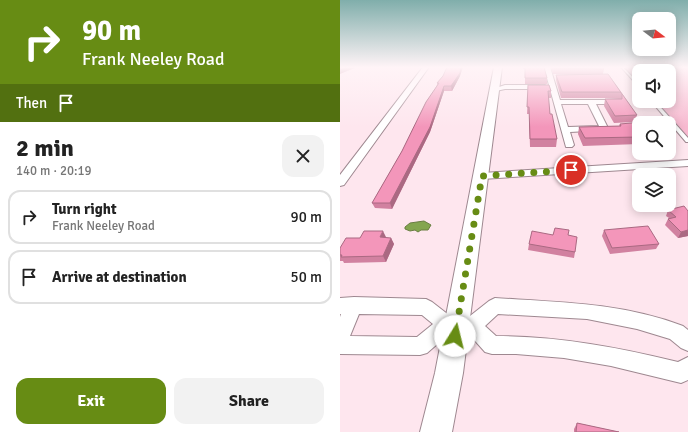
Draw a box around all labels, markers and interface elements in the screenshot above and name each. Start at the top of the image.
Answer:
north arrow [632,12,676,56]
map controls [632,12,676,212]
text: 90 m [82,14,141,48]
icon: right [16,16,68,68]
text: Frank Neeley Road [82,48,224,70]
button: sound [632,64,676,108]
icon: arrive [55,92,77,114]
text: Then [16,94,47,112]
button: search [632,116,676,160]
text: 2 min [16,133,74,163]
button: close [282,135,324,177]
pin [554,153,588,187]
icon: arrive [560,159,582,181]
text: 140 m · 20:19 [16,163,92,179]
button: layers [632,168,676,212]
text: Turn right [52,200,117,218]
icon: right [18,206,40,228]
text: 90 m [291,208,322,226]
text: Frank Neeley Road [52,218,155,234]
icon: arrive [18,266,40,288]
text: Arrive at destination [52,268,187,286]
text: 50 m [291,268,322,286]
position arrow [434,315,476,357]
button: Exit [16,378,166,424]
button: Share [174,378,324,424]

